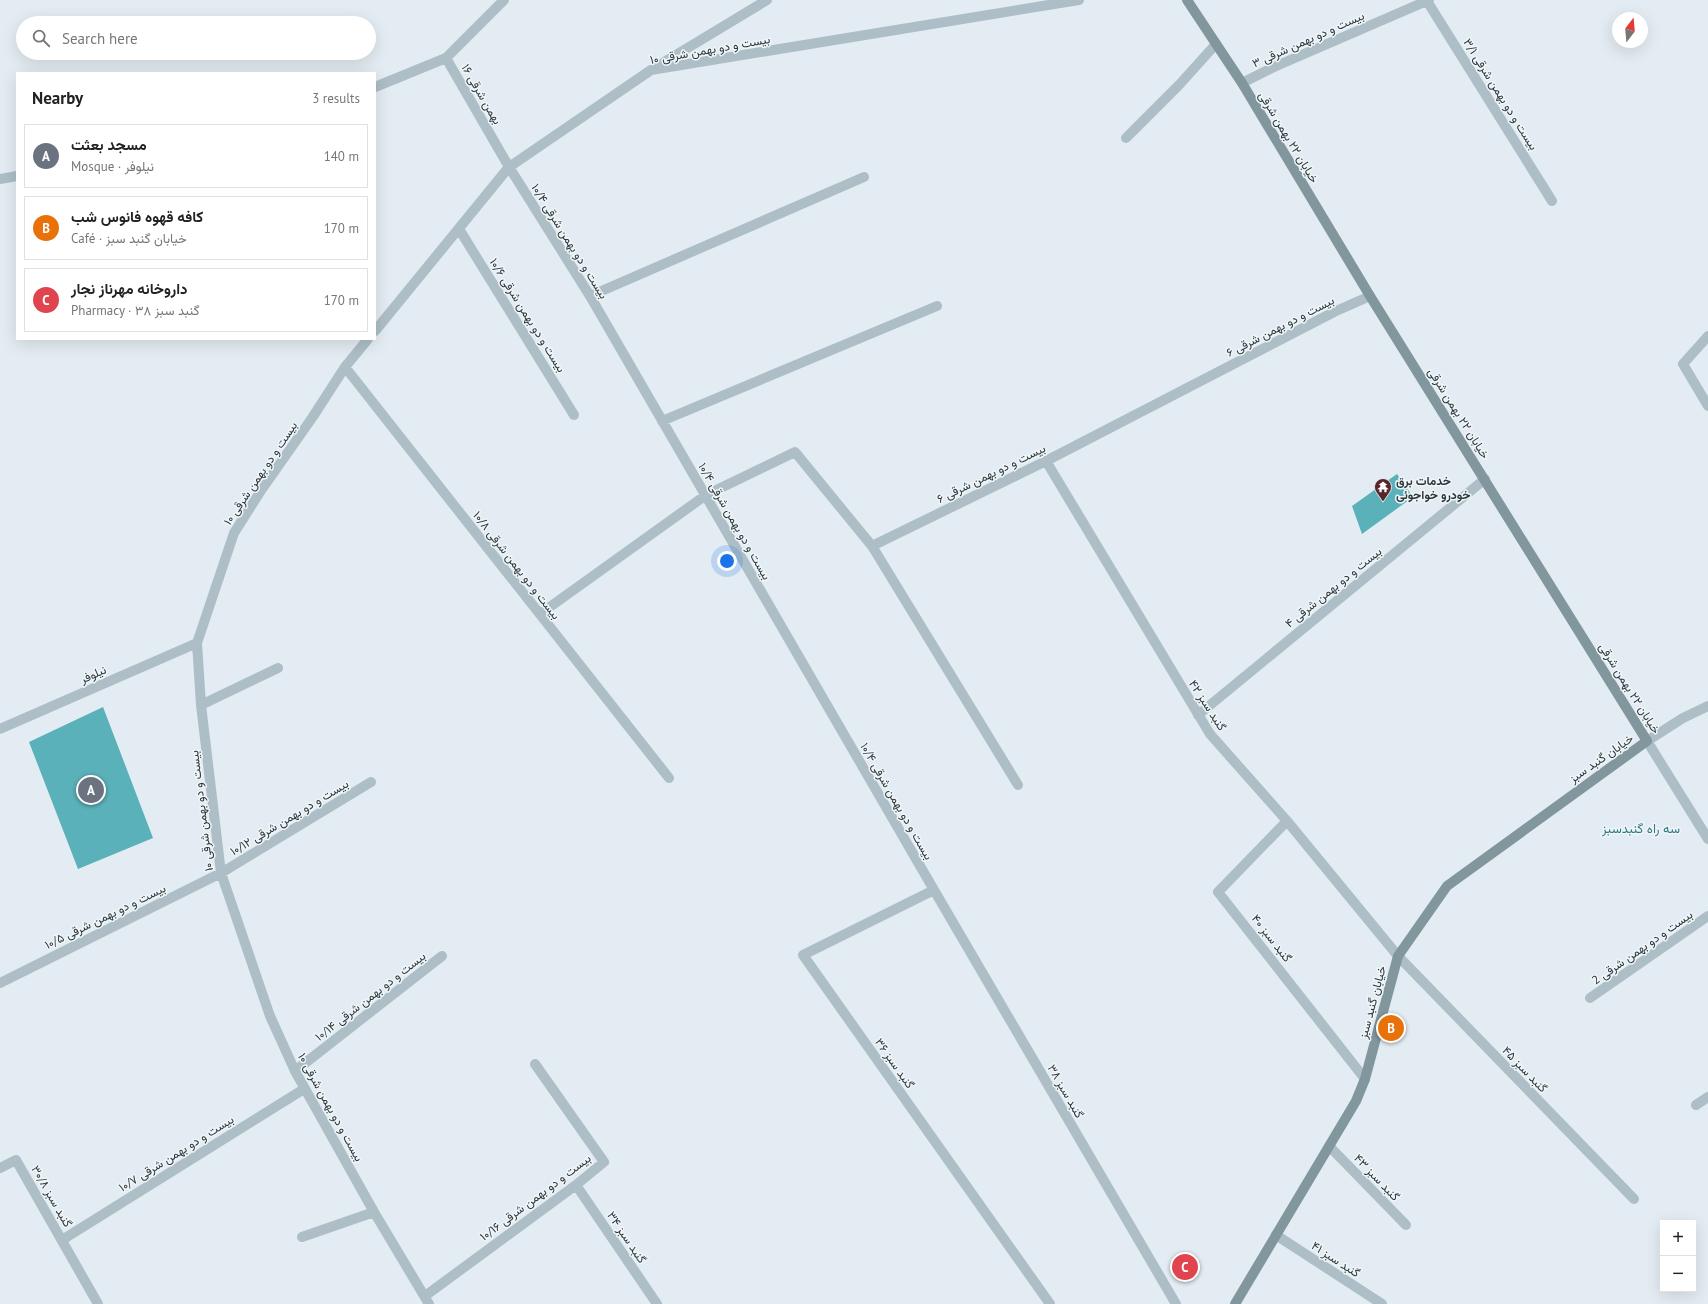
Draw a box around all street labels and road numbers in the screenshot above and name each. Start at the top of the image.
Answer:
street label: بیست و دو بهمن شرقی ۳ [1250,8,1367,71]
street label: بیست و دو بهمن شرقی ۱۰ [649,31,771,68]
street label: بیست و دو بهمن شرقی ۳/۱ [1460,35,1541,153]
street label: بهمن شرقی ۱۶ [458,61,505,127]
street label: خیابان ۲۲ بهمن شرقی [1255,89,1322,186]
street label: بیست و دو بهمن شرقی ۱۰/۴ [528,181,612,302]
street label: بیست و دو بهمن شرقی ۱۰/۶ [486,255,569,375]
street label: بیست و دو بهمن شرقی ۶ [1224,292,1337,361]
street label: خیابان ۲۲ بهمن شرقی [1424,365,1493,462]
street label: بیست و دو بهمن شرقی ۱۰ [220,418,301,528]
street label: بیست و دو بهمن شرقی ۶ [934,440,1048,507]
street label: بیست و دو بهمن شرقی ۱۰/۴ [694,460,775,583]
street label: بیست و دو بهمن شرقی ۱۰/۸ [469,508,564,623]
street label: بیست و دو بهمن شرقی ۴ [1282,543,1385,631]
street label: خیابان ۲۲ بهمن شرقی [1595,640,1664,737]
street label: نیلوفر [77,662,109,688]
street label: گنبد سبز ۴۲ [1185,677,1230,734]
street label: خیابان گنبد سبز [1565,730,1637,787]
street label: بیست و دو بهمن شرقی ۱۰/۴ [856,740,937,863]
street label: بیست و دو بهمن شرقی ۱۰ [186,750,217,872]
street label: بیست و دو بهمن شرقی ۱۰/۱۲ [227,776,352,859]
street label: بیست و دو بهمن شرقی ۱۰/۵ [42,880,169,953]
street label: بیست و دو بهمن شرقی 2 [1589,907,1696,988]
street label: گنبد سبز ۴۰ [1248,911,1295,965]
street label: بیست و دو بهمن شرقی ۱۰/۱۴ [312,948,429,1045]
street label: خیابان گنبد سبز [1355,964,1390,1041]
street label: گنبد سبز ۳۶ [871,1035,918,1092]
street label: گنبد سبز ۴۵ [1499,1043,1551,1096]
street label: بیست و دو بهمن شرقی ۱۰ [294,1050,367,1164]
street label: گنبد سبز ۳۸ [1044,1061,1087,1121]
street label: بیست و دو بهمن شرقی ۱۰/۷ [116,1111,237,1195]
street label: بیست و دو بهمن شرقی ۱۰/۱۶ [476,1150,594,1244]
street label: گنبد سبز ۴۳ [1350,1150,1403,1204]
street label: گنبد سبز ۳۰/۸ [27,1162,76,1230]
street label: گنبد سبز ۳۴ [603,1208,650,1266]
street label: گنبد سبز ۴۱ [1308,1238,1363,1281]

